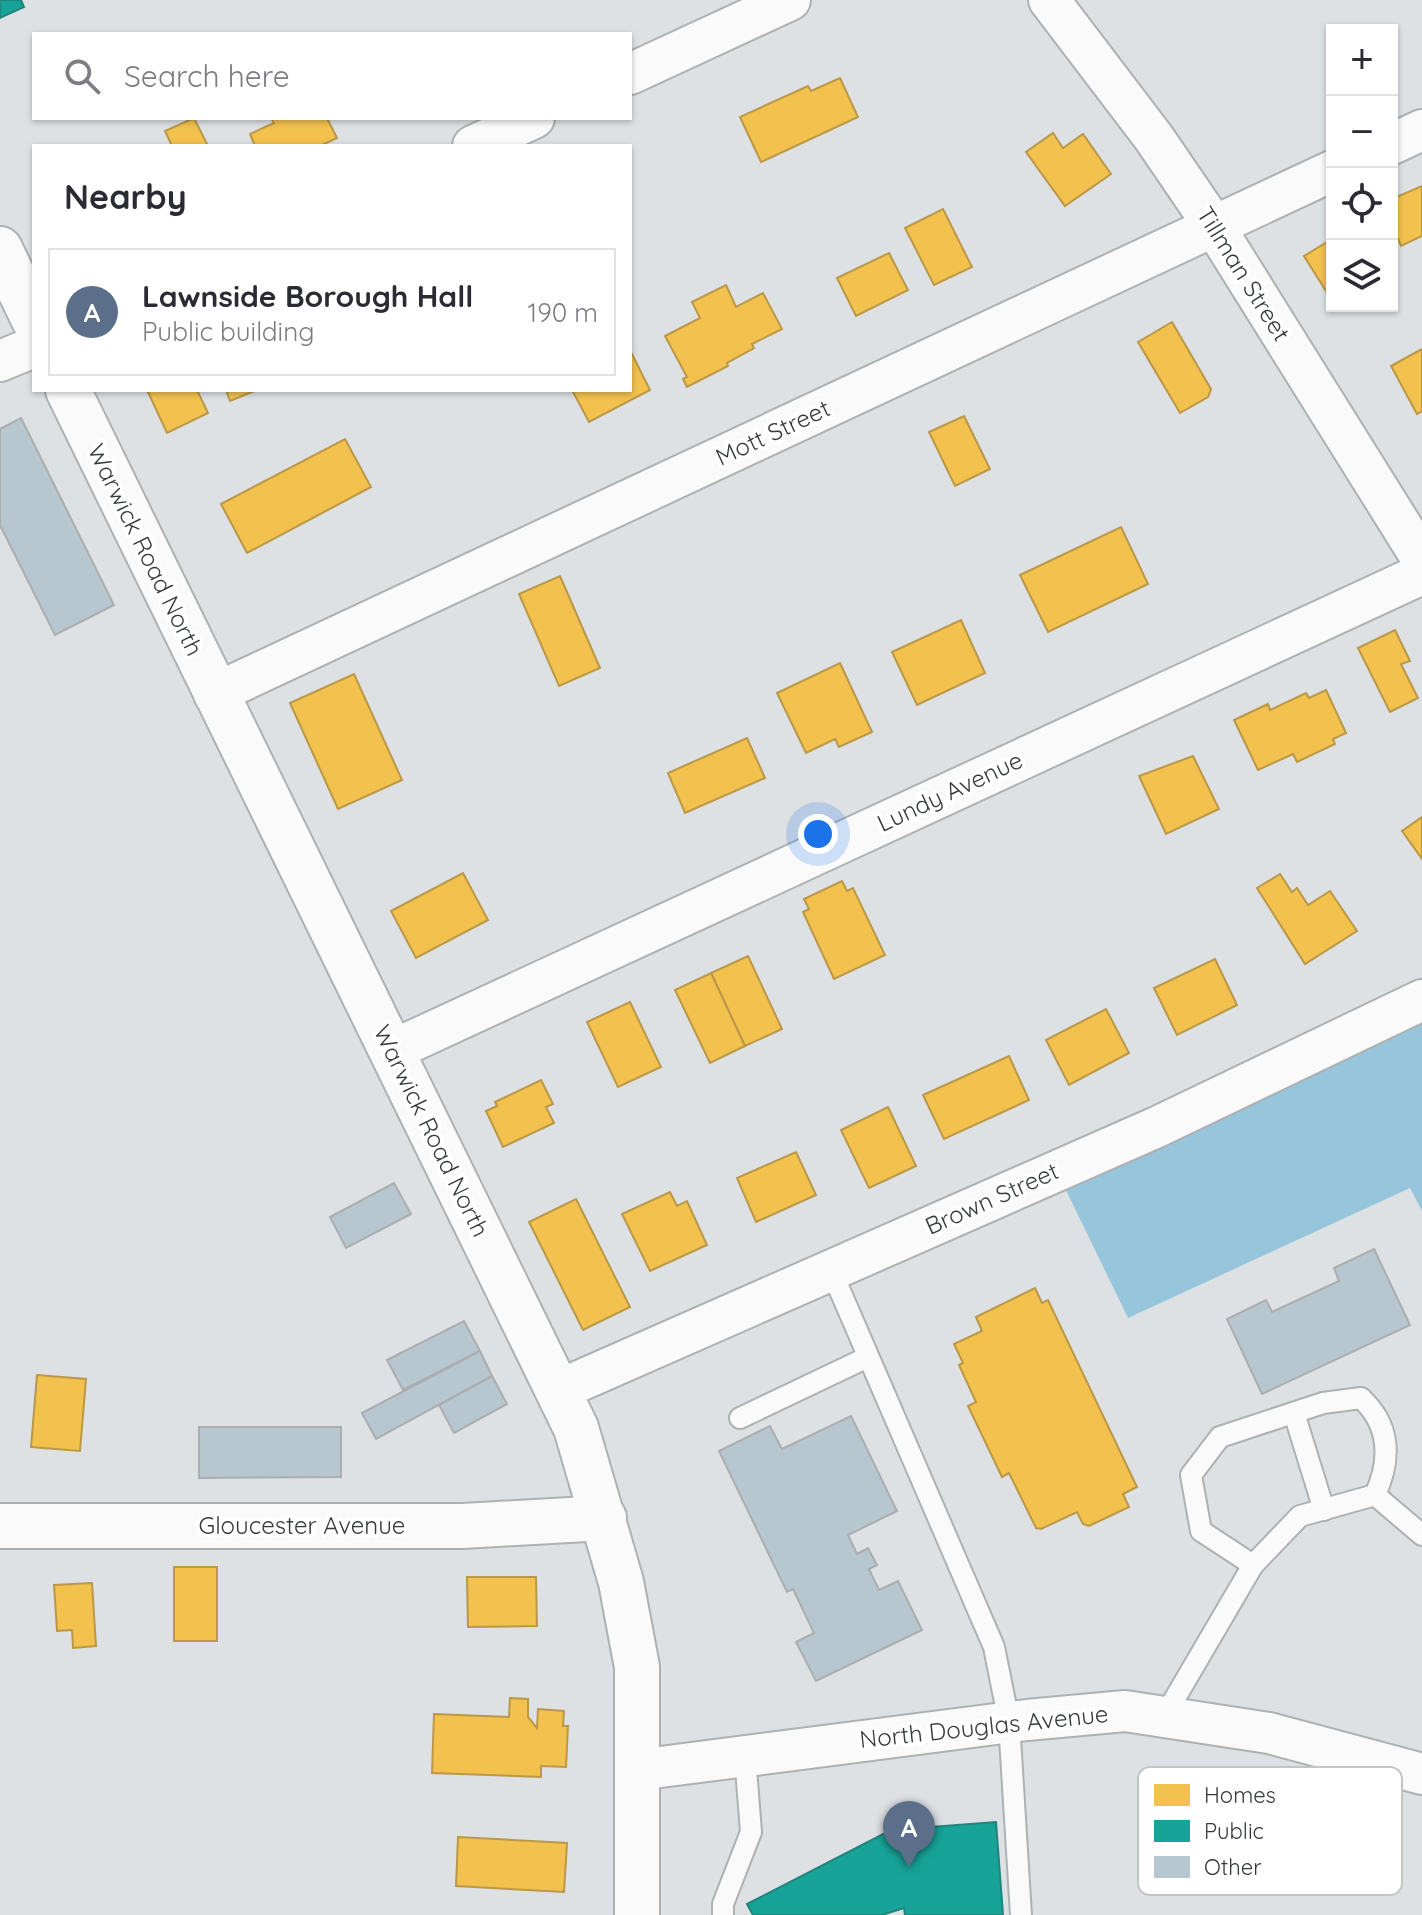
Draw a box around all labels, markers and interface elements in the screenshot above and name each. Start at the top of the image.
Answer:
map controls [1326,24,1398,312]
button: + [1326,24,1398,96]
search box [32,32,632,120]
icon: search [60,54,104,98]
text: Search here [124,57,290,95]
button: − [1326,96,1398,168]
button: locate [1326,168,1398,240]
text: Nearby [64,175,187,218]
street label: Tillman Street [1191,201,1297,346]
button: layers [1326,240,1398,312]
text: Lawnside Borough Hall [142,277,473,315]
text: A [84,296,100,329]
text: 190 m [528,296,598,329]
text: Public building [142,315,314,348]
street label: Mott Street [711,393,835,472]
street label: Warwick Road North [82,439,210,660]
street label: Lundy Avenue [872,744,1027,838]
your location [798,814,838,854]
street label: Warwick Road North [368,1020,496,1241]
street label: Brown Street [920,1155,1063,1241]
street label: Gloucester Avenue [199,1510,405,1540]
street label: North Douglas Avenue [858,1698,1110,1754]
legend [1138,1767,1402,1895]
text: Homes [1204,1781,1276,1809]
pin: A [883,1801,935,1867]
text: Public [1204,1817,1264,1845]
text: Other [1204,1853,1262,1881]

